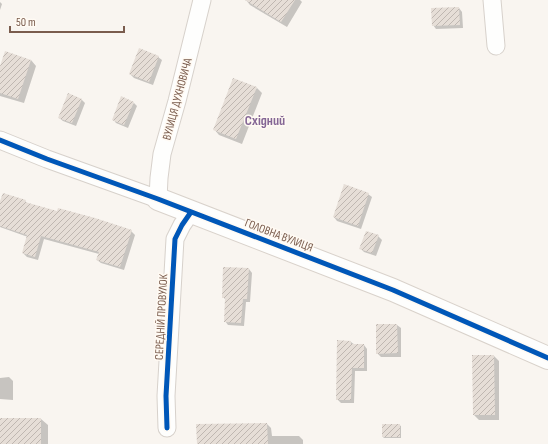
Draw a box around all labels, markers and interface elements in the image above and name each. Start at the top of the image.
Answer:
scale bar [10,8,124,34]
text: 50 m [16,15,36,30]
street label: ВУЛИЦЯ ДУХНОВИЧА [159,56,196,142]
district label: Східний [245,112,285,129]
street label: ГОЛОВНА ВУЛИЦЯ [243,216,315,255]
street label: СЕРЕДНІЙ ПРОВУЛОК [152,273,171,360]

